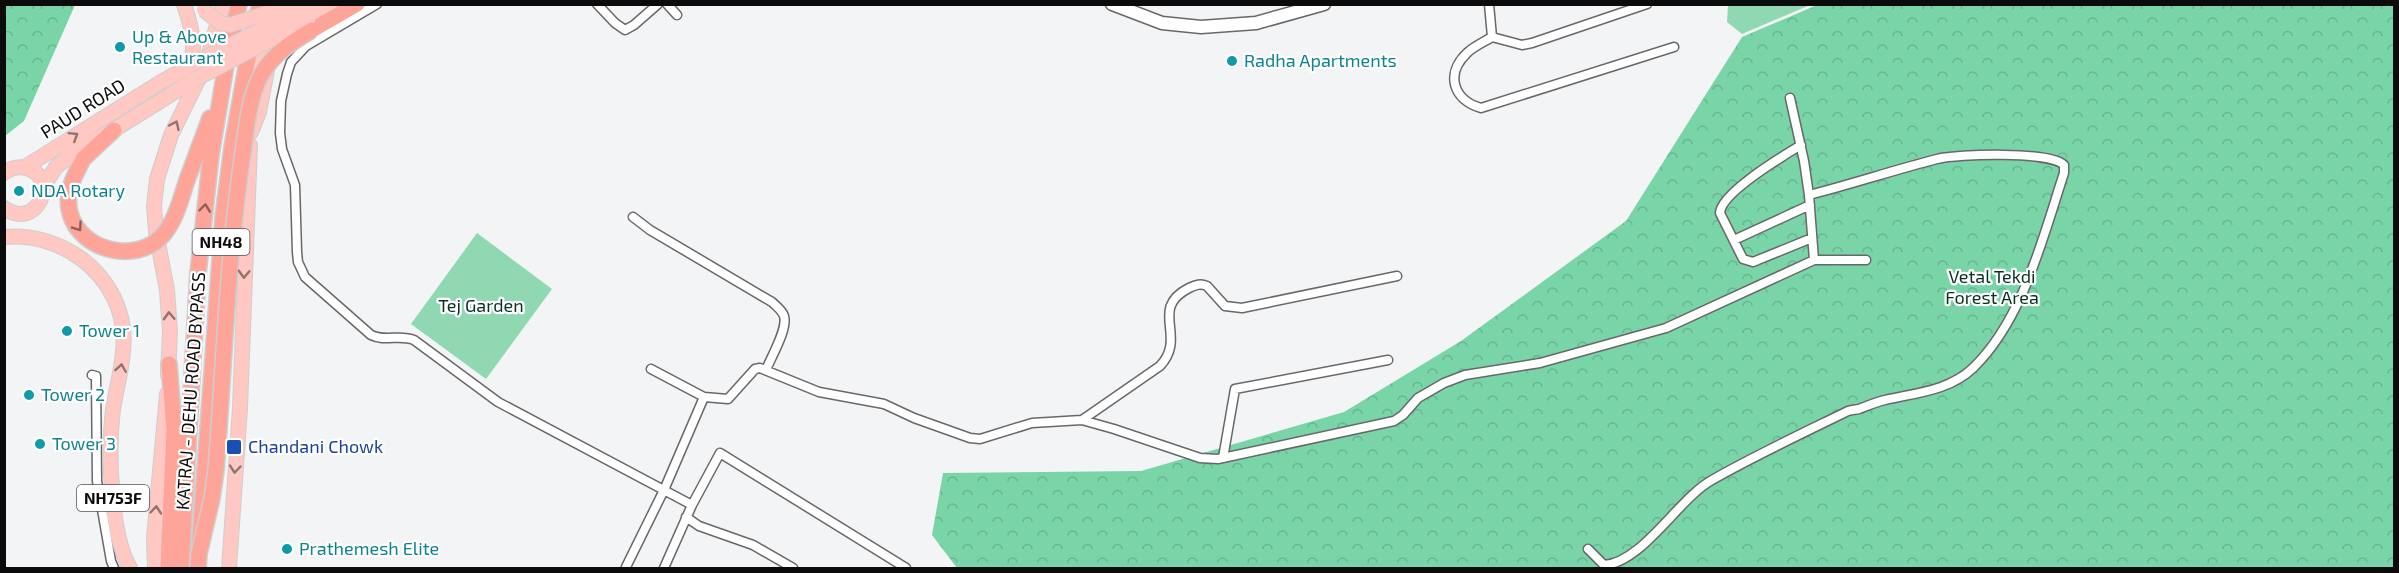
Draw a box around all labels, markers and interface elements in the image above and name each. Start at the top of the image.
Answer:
place label: Up & Above Restaurant [132,25,227,68]
marker: Up & Above Restaurant [113,40,127,54]
place label: Radha Apartments [1244,49,1397,71]
marker: Radha Apartments [1225,54,1239,68]
street label: PAUD ROAD [36,74,129,143]
one-way arrow [168,121,180,132]
one-way arrow [68,131,78,143]
place label: NDA Rotary [31,179,126,201]
marker: NDA Rotary [12,184,26,198]
one-way arrow [198,203,210,212]
one-way arrow [71,221,82,232]
road number: NH48 [192,229,250,255]
park label: Vetal Tekdi Forest Area [1945,265,2039,308]
one-way arrow [238,270,250,279]
street label: KATRAJ - DEHU ROAD BYPASS [171,271,209,511]
park label: Tej Garden [438,294,524,316]
one-way arrow [162,311,175,320]
place label: Tower 1 [79,319,140,341]
marker: Tower 1 [60,324,74,338]
one-way arrow [114,363,127,373]
place label: Tower 2 [41,383,105,405]
marker: Tower 2 [22,388,36,402]
place label: Tower 3 [52,432,116,454]
place label: Chandani Chowk [248,435,383,457]
marker: Tower 3 [33,437,47,451]
marker: Chandani Chowk [225,438,243,456]
one-way arrow [229,464,242,473]
road number: NH753F [77,485,149,511]
one-way arrow [149,506,162,515]
place label: Prathemesh Elite [299,537,439,559]
marker: Prathemesh Elite [280,542,294,556]

